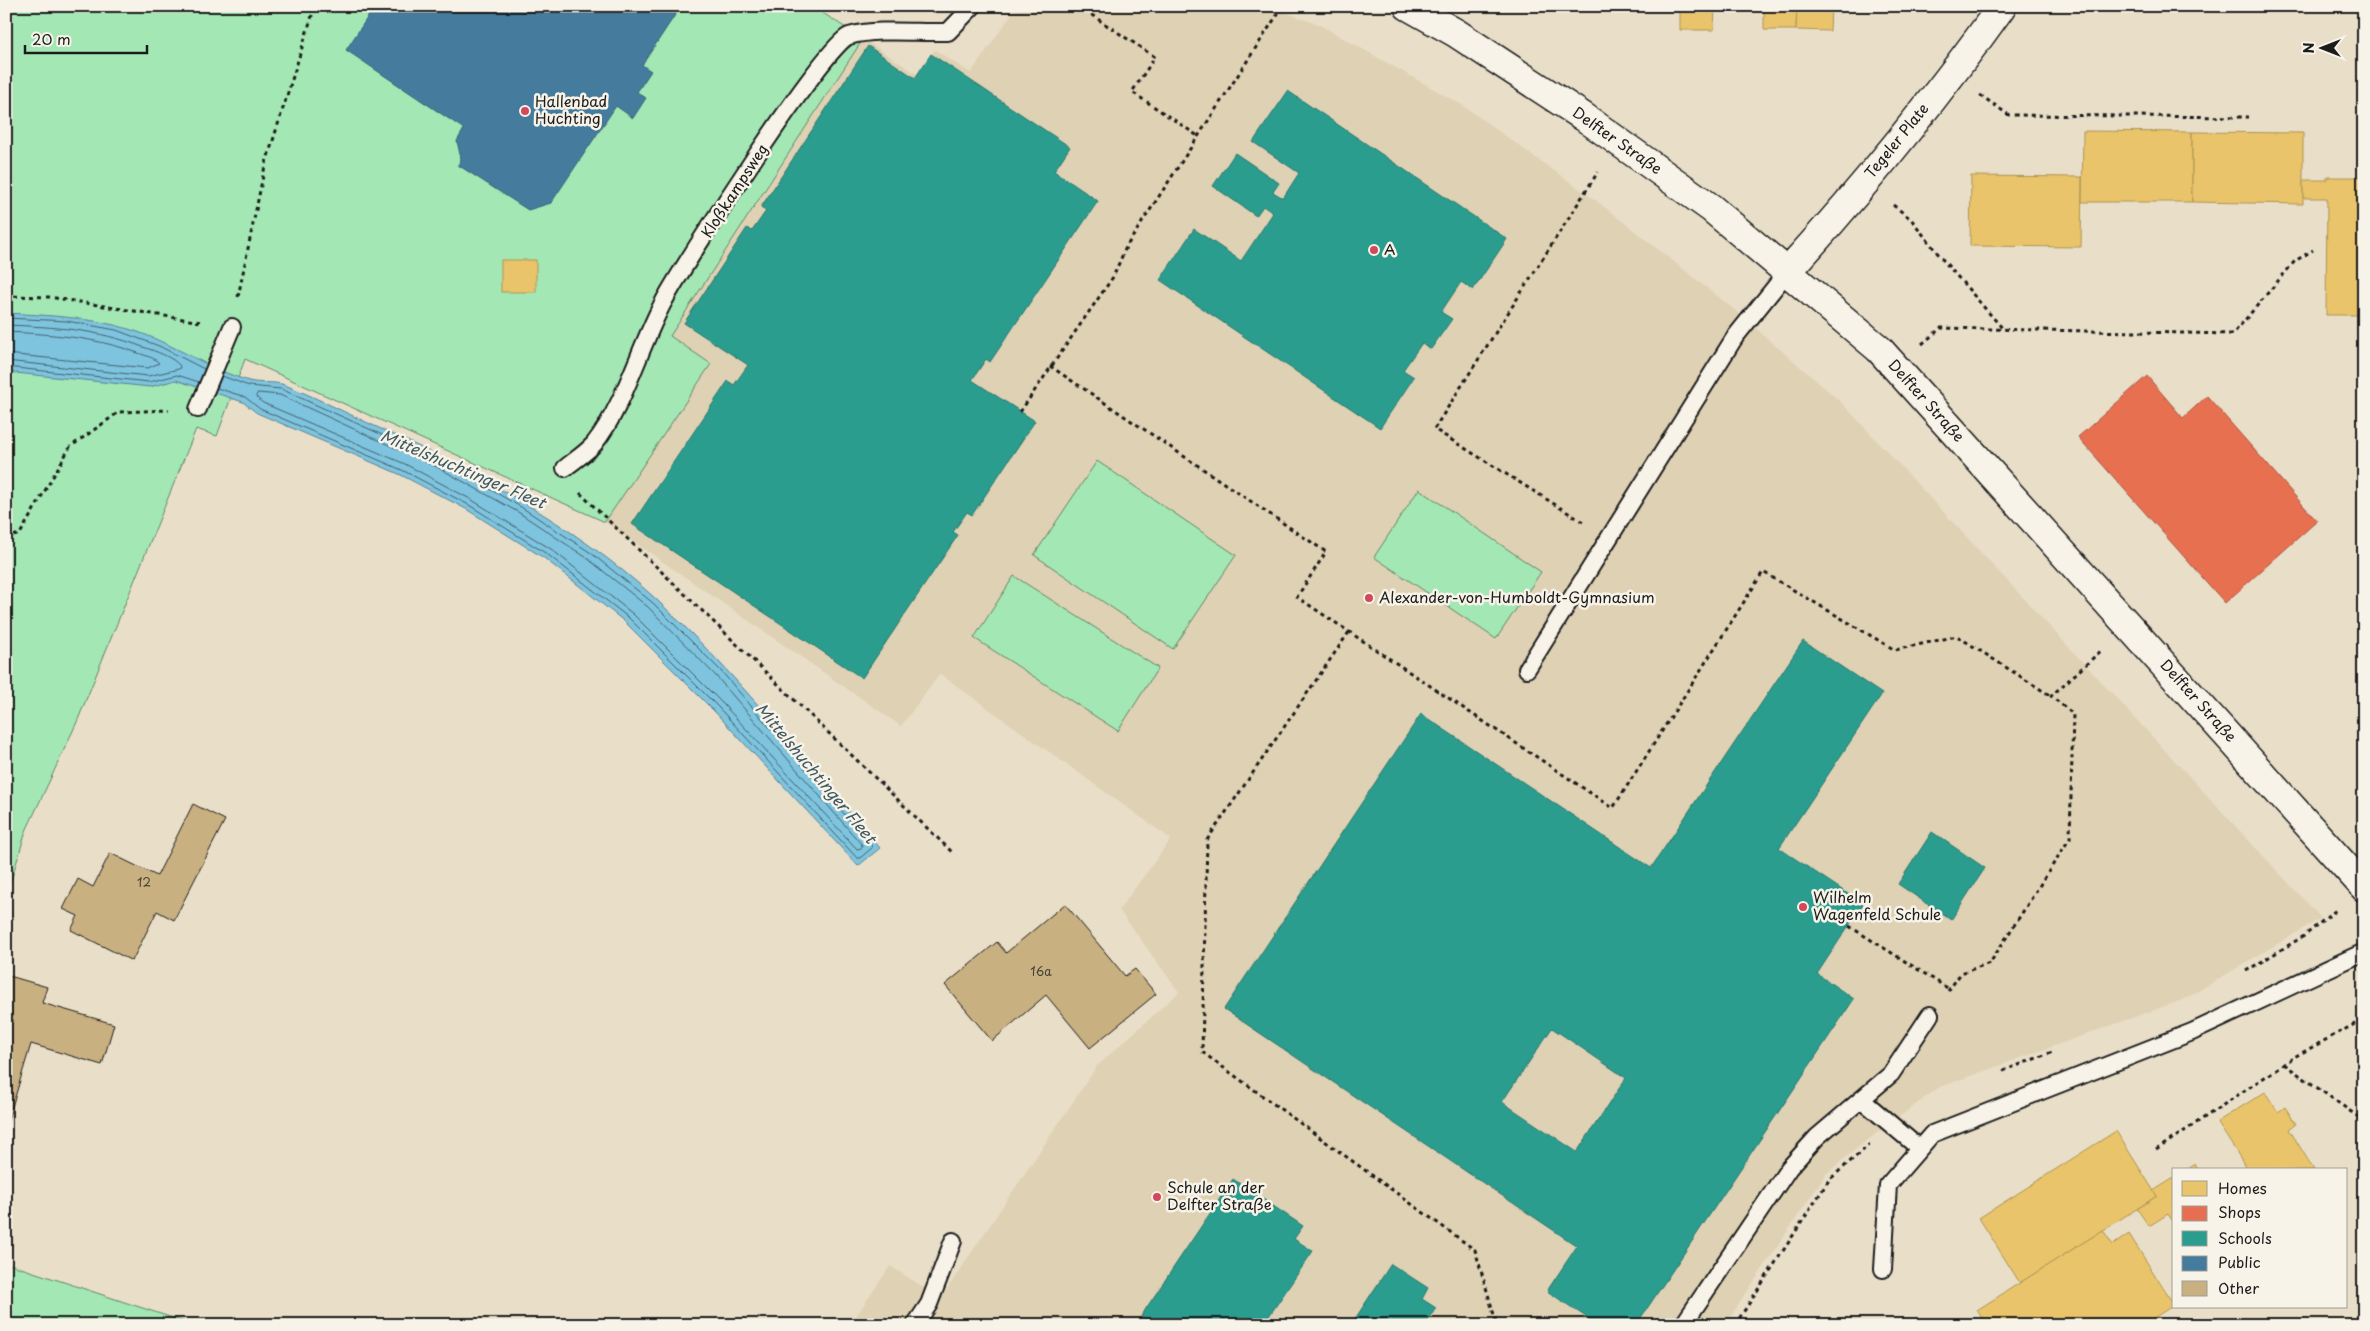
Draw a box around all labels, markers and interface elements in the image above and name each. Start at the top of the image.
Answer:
scale bar [25,22,148,54]
north arrow [2298,22,2348,72]
text: 20 m [32,27,71,50]
text: N [2298,42,2319,54]
place label: Hallenbad Huchting [535,89,607,129]
street label: Tegeler Plate [1858,97,1933,183]
street label: Delfter Straße [1568,100,1667,179]
marker: Hallenbad Huchting [519,105,531,117]
street label: Kloßkampsweg [695,139,773,242]
place label: A [1384,237,1396,260]
marker: A [1368,244,1380,256]
street label: Delfter Straße [1884,353,1971,447]
water label: Mittelshuchtinger Fleet [377,422,552,515]
place label: Alexander-von-Humboldt-Gymnasium [1379,585,1655,608]
marker: Alexander-von-Humboldt-Gymnasium [1363,592,1375,604]
street label: Delfter Straße [2156,653,2243,747]
water label: Mittelshuchtinger Fleet [751,697,884,850]
house number: 12 [137,873,151,891]
place label: Wilhelm Wagenfeld Schule [1813,885,1941,925]
marker: Wilhelm Wagenfeld Schule [1797,901,1809,913]
house number: 16a [1030,962,1052,980]
legend [2172,1168,2348,1308]
place label: Schule an der Delfter Straße [1167,1175,1272,1215]
text: Homes [2218,1176,2267,1199]
marker: Schule an der Delfter Straße [1151,1191,1163,1203]
text: Shops [2218,1200,2261,1223]
text: Schools [2218,1226,2272,1249]
text: Public [2218,1250,2261,1273]
text: Other [2218,1276,2259,1299]

